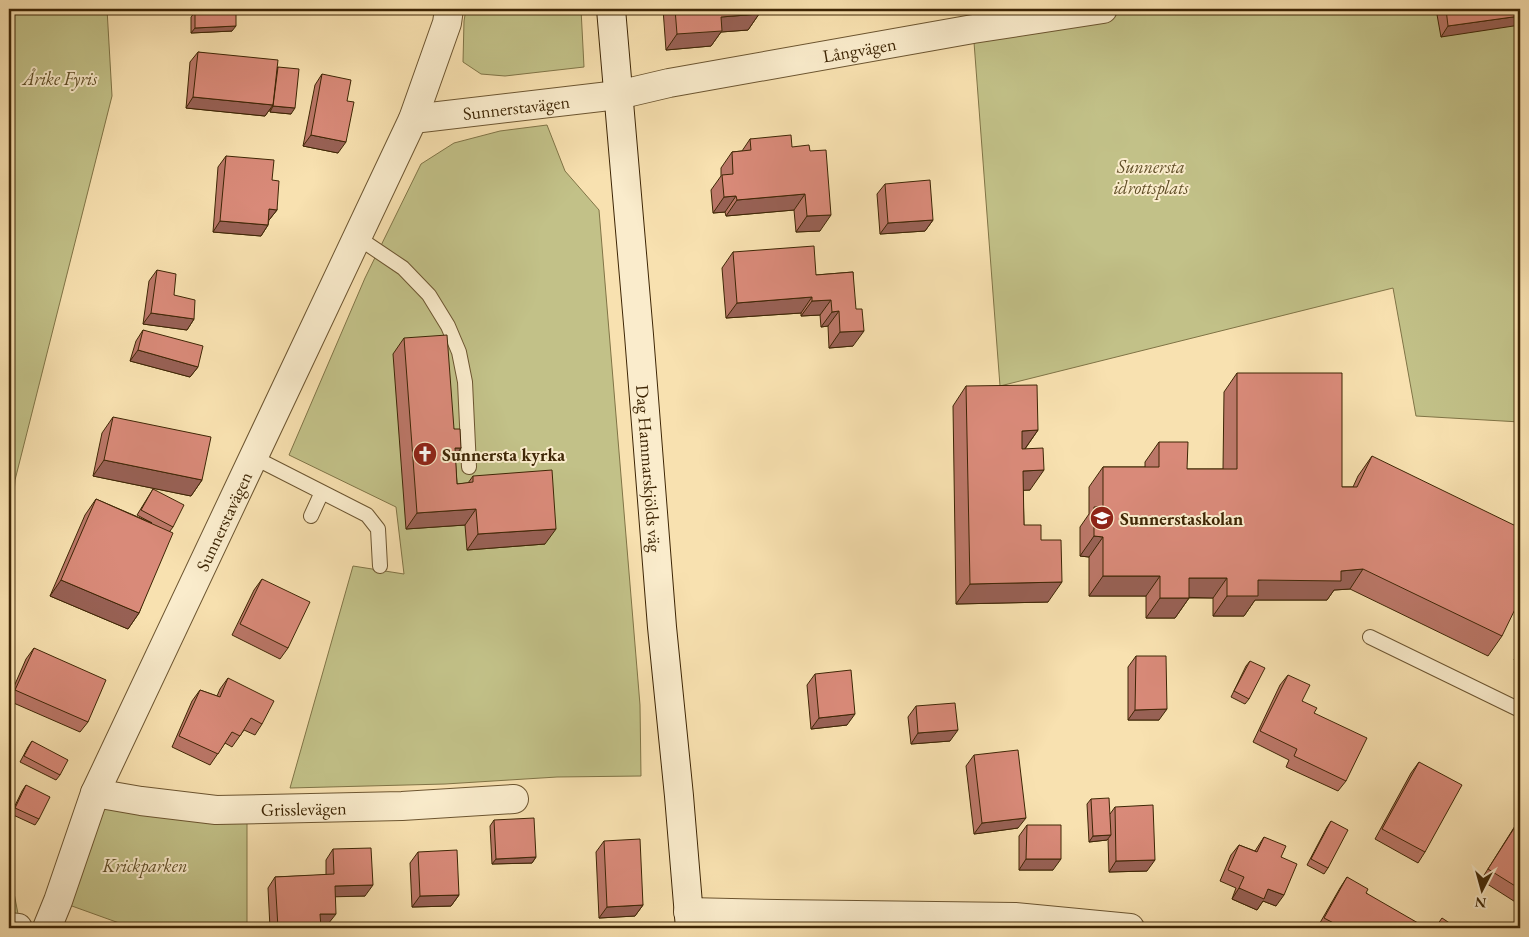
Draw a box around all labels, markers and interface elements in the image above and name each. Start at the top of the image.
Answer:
street label: Långvägen [821,31,898,67]
park label: Årike Fyris [21,67,98,91]
street label: Sunnerstavägen [462,89,571,125]
park label: Sunnersta idrottsplats [1113,155,1190,200]
street label: Dag Hammarskjölds väg [631,384,668,553]
church icon: Sunnersta kyrka [412,441,438,467]
place label: Sunnersta kyrka [442,443,565,466]
street label: Sunnerstavägen [190,467,257,575]
school or university icon: Sunnerstaskolan [1089,505,1115,531]
place label: Sunnerstaskolan [1120,507,1243,530]
street label: Grisslevägen [261,796,347,821]
park label: Krickparken [102,854,187,878]
north arrow [1456,864,1506,914]
text: N [1473,893,1487,912]

